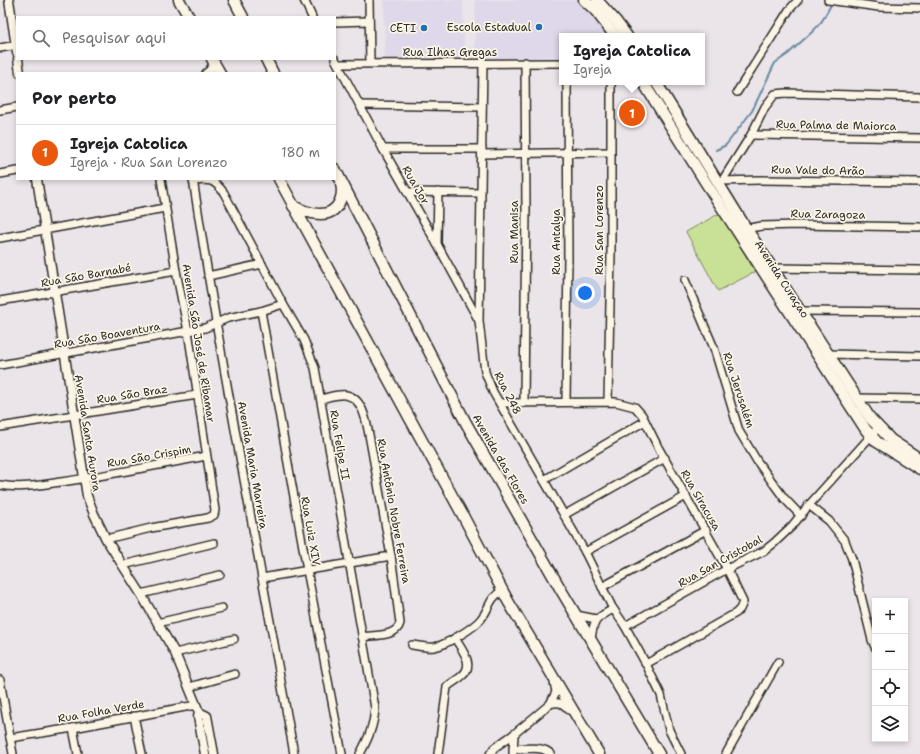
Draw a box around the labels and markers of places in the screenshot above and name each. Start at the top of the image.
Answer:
place label: Escola Estadual [447,20,532,35]
place label: CETI [390,21,416,36]
marker: Escola Estadual [534,22,544,32]
marker: CETI [419,23,429,33]
pin: 1 [619,98,645,128]

